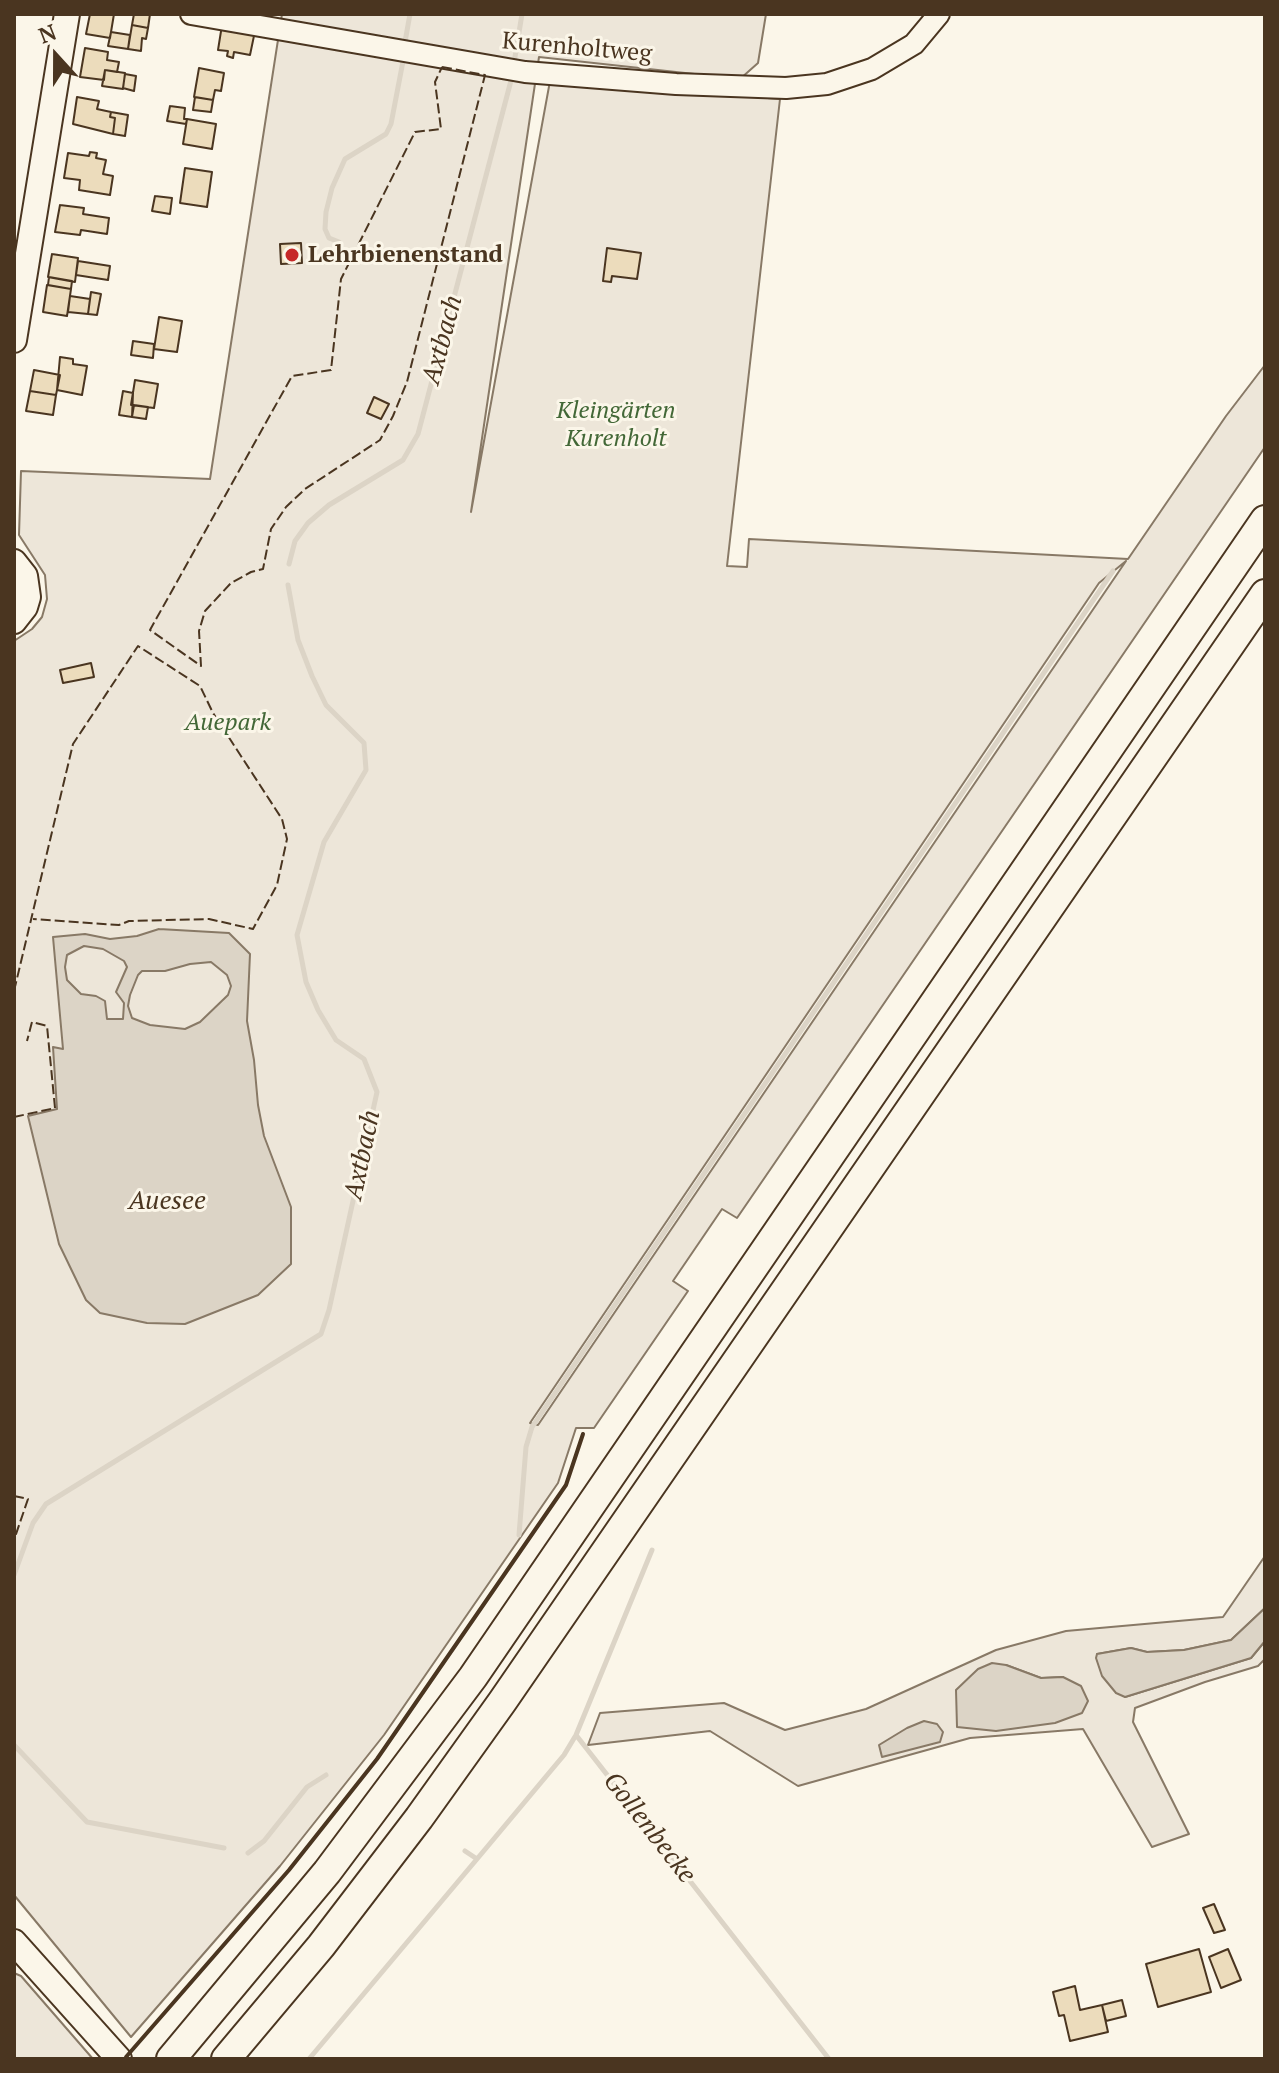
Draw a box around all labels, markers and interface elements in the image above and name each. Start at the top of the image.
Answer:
north arrow [16,16,96,96]
text: N [34,17,60,50]
street label: Kurenholtweg [501,27,653,69]
place label: Lehrbienenstand [308,241,503,269]
marker: Lehrbienenstand [283,246,301,264]
water label: Axtbach [416,292,470,388]
park label: Kleingärten Kurenholt [557,397,675,453]
park label: Auepark [185,709,271,737]
water label: Axtbach [338,1107,388,1203]
water label: Auesee [128,1186,206,1218]
water label: Gollenbecke [596,1766,702,1890]

